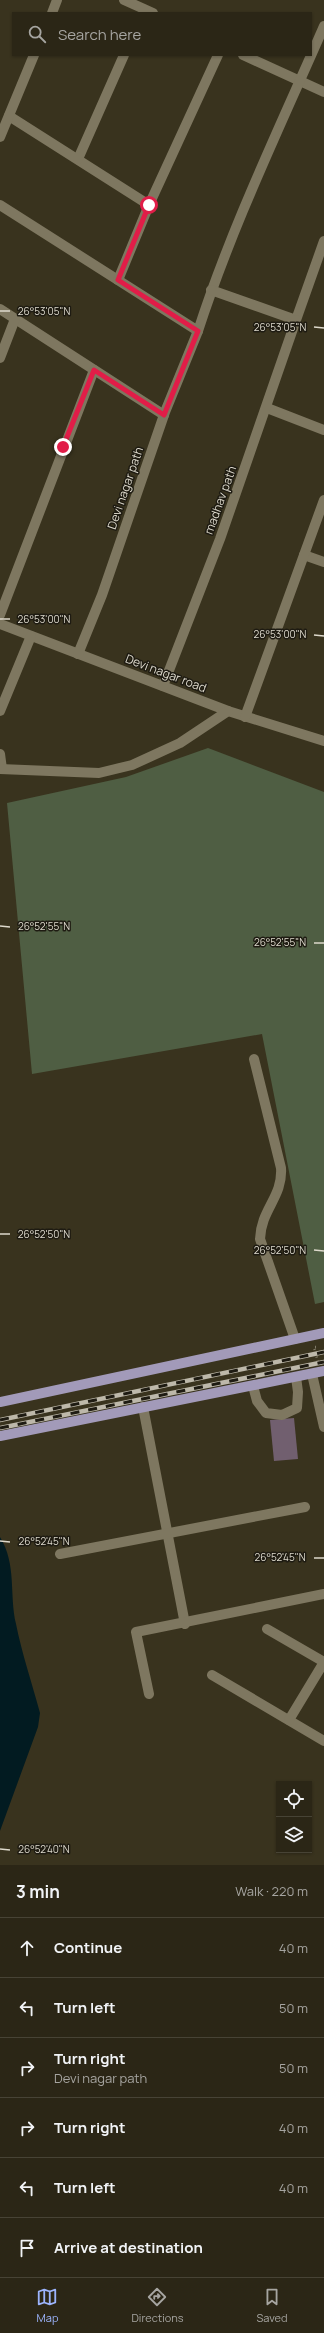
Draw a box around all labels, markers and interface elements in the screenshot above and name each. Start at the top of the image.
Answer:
search box [12,12,312,56]
icon: search [26,23,48,45]
text: Search here [58,24,141,45]
route start [140,196,158,214]
text: 26°53'05"N [18,304,70,318]
text: 26°53'05"N [254,320,306,334]
route end [54,438,72,456]
street label: Devi nagar path [103,445,147,531]
street label: madhav path [200,463,240,537]
text: 26°53'00"N [18,612,71,626]
text: 26°53'00"N [254,627,307,641]
street label: Devi nagar road [123,650,209,696]
text: 26°52'55"N [18,919,70,933]
text: 26°52'55"N [254,935,306,949]
text: 26°52'50"N [18,1227,70,1241]
text: 26°52'50"N [254,1243,306,1257]
text: 26°52'45"N [19,1534,70,1548]
text: 26°52'45"N [255,1550,306,1564]
map controls [276,1781,312,1853]
button: locate [276,1781,312,1817]
button: layers [276,1817,312,1853]
text: 26°52'40"N [18,1842,70,1856]
text: 3 min [16,1880,60,1903]
text: Walk · 220 m [235,1882,308,1900]
icon: ahead [16,1937,38,1959]
text: Continue [54,1937,122,1958]
text: 40 m [279,1939,308,1957]
icon: left [16,1997,38,2019]
text: Turn left [54,1997,116,2018]
text: 50 m [279,1999,308,2017]
text: Turn right [54,2048,125,2069]
icon: right [16,2057,38,2079]
text: 50 m [279,2059,308,2077]
text: Devi nagar path [54,2069,147,2087]
icon: right [16,2117,38,2139]
text: Turn right [54,2117,125,2138]
text: 40 m [279,2119,308,2137]
icon: left [16,2177,38,2199]
text: Turn left [54,2177,116,2198]
text: 40 m [279,2179,308,2197]
icon: arrive [16,2237,38,2259]
text: Arrive at destination [54,2237,203,2258]
tab: Map [36,2286,58,2325]
tab: Directions [131,2286,184,2325]
tab: Saved [257,2286,288,2325]

